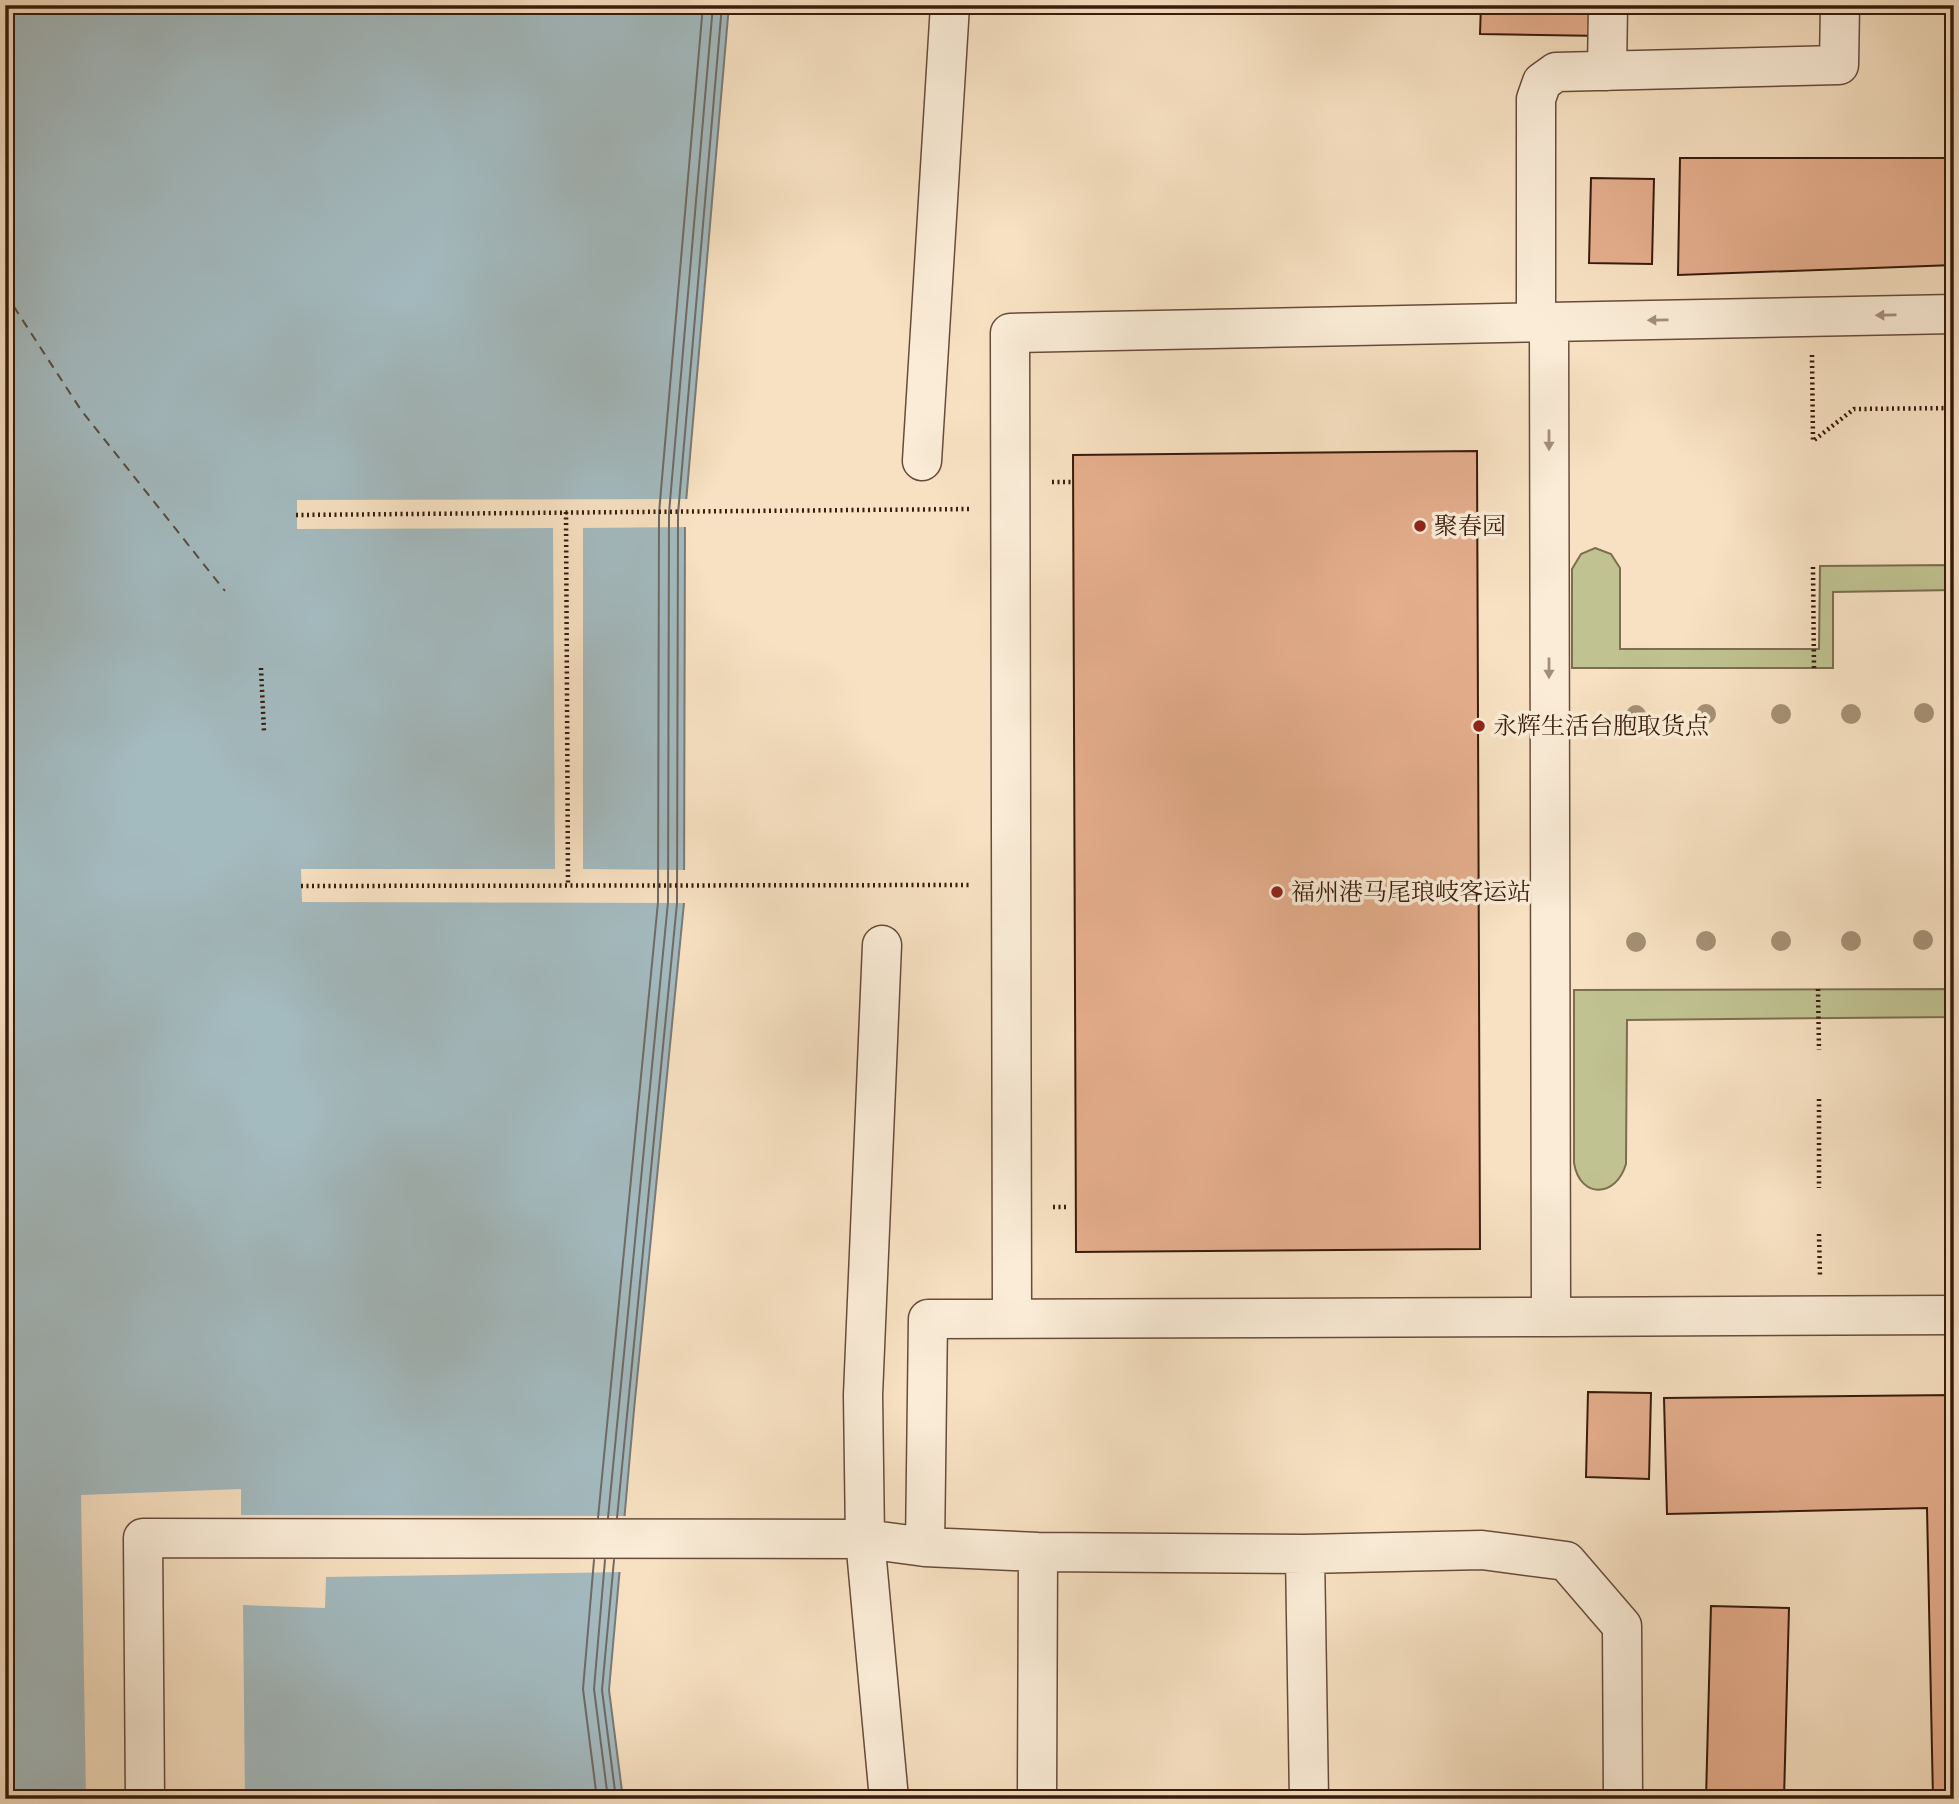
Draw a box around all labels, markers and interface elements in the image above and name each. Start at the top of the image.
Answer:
one-way arrow [1874,309,1896,321]
one-way arrow [1647,314,1669,325]
one-way arrow [1543,429,1555,451]
place label: 聚春园 [1434,508,1506,543]
marker: 聚春园 [1412,518,1428,534]
one-way arrow [1543,657,1555,679]
place label: 永辉生活台胞取货点 [1493,708,1709,743]
marker: 永辉生活台胞取货点 [1471,718,1487,734]
place label: 福州港马尾琅岐客运站 [1291,874,1531,909]
marker: 福州港马尾琅岐客运站 [1269,884,1285,900]

